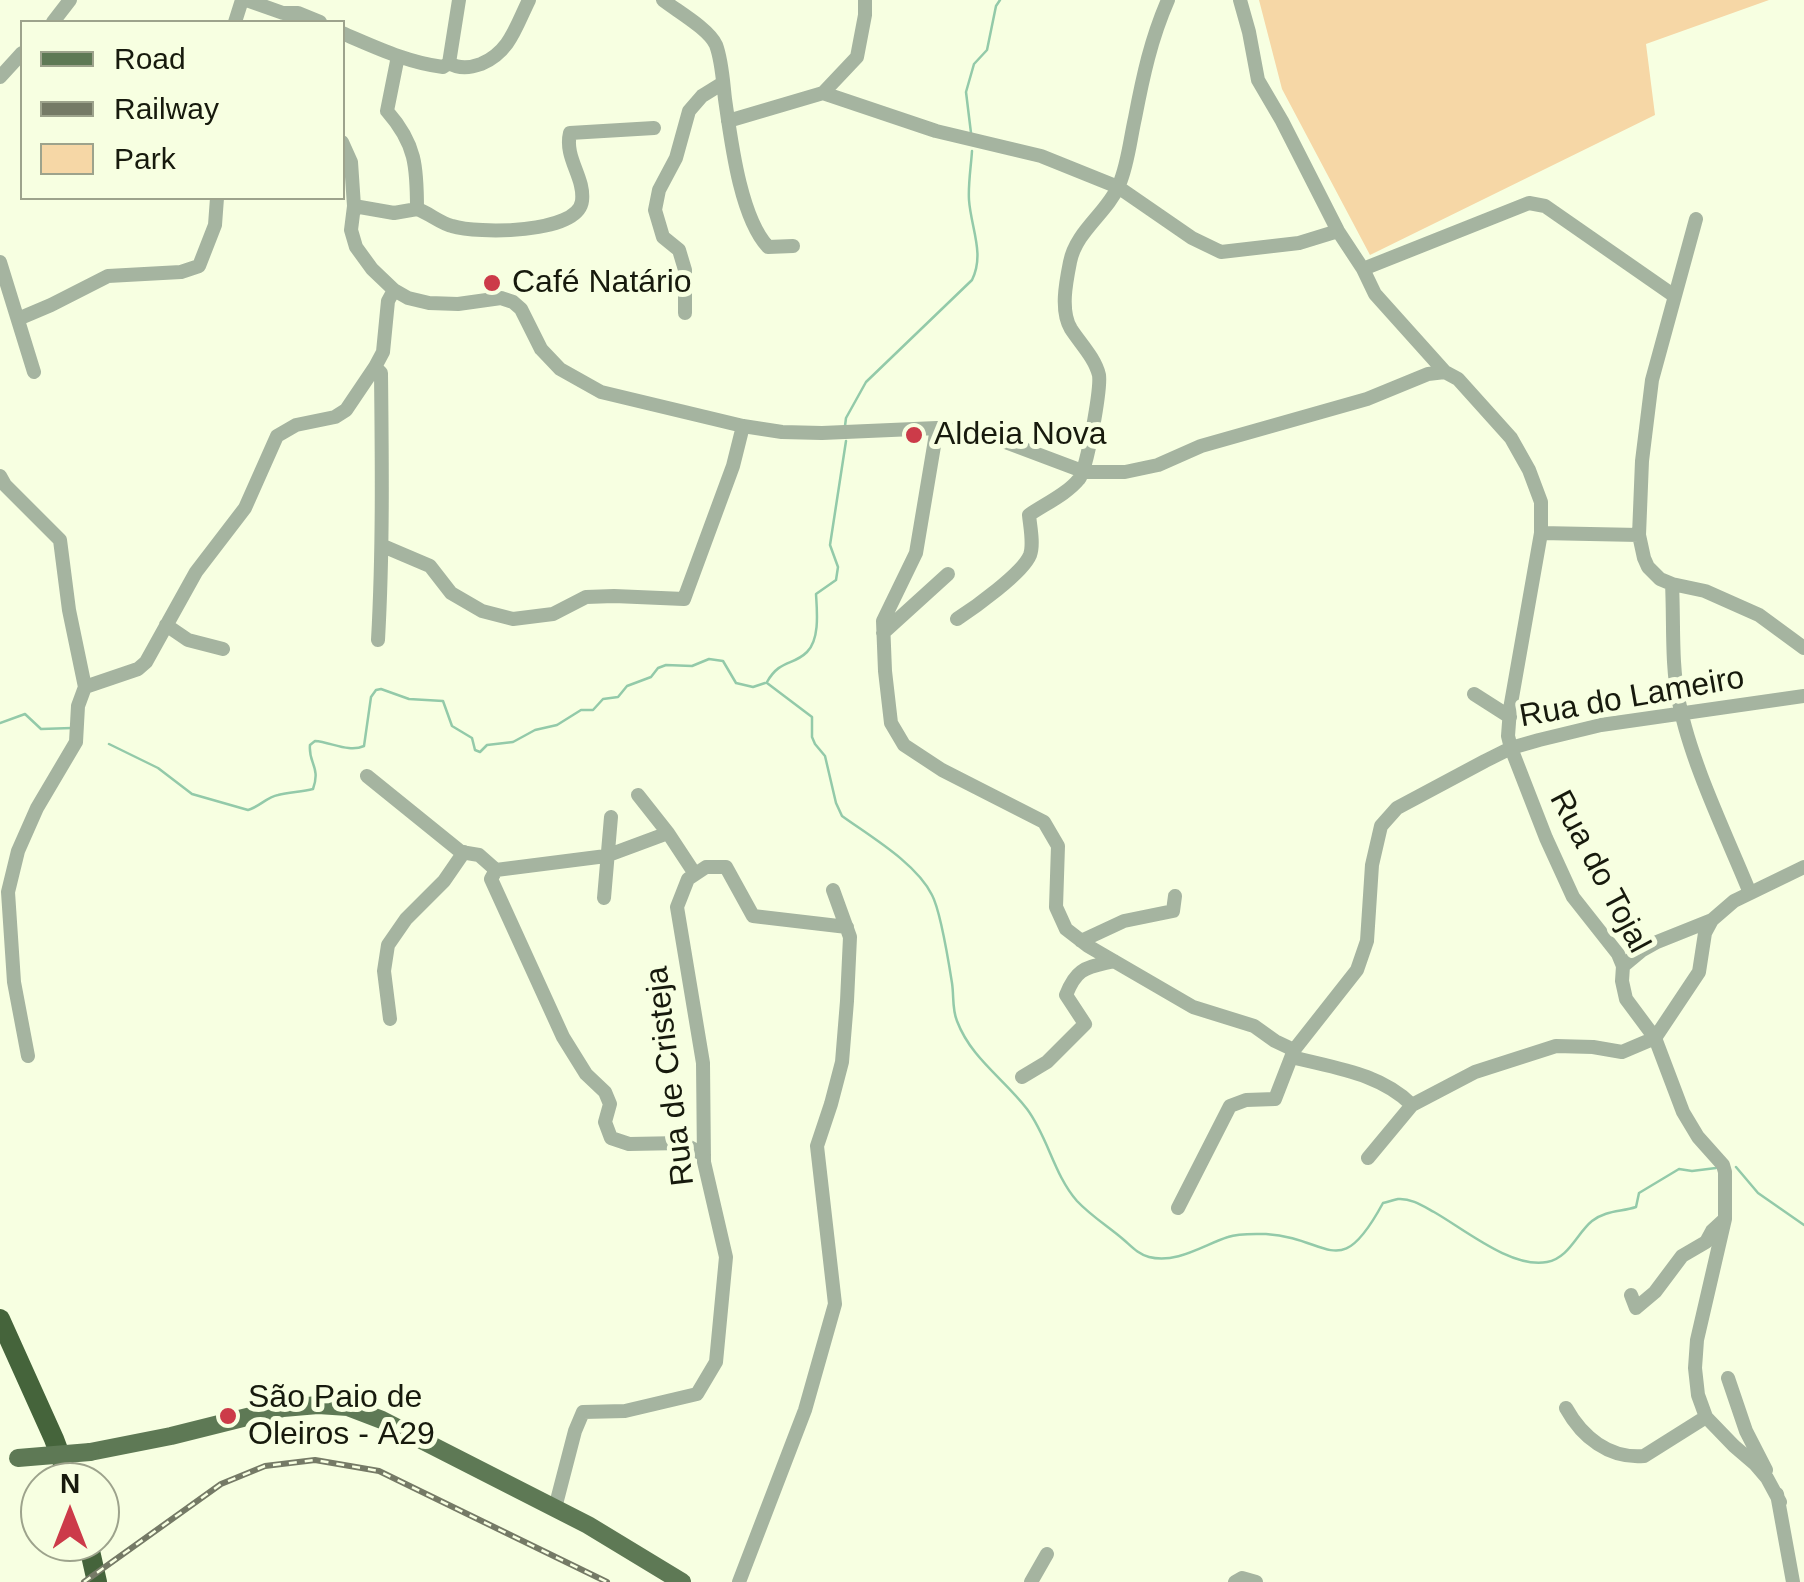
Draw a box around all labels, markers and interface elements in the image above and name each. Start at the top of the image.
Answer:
legend [20,20,345,200]
text: Road [114,42,186,75]
text: Railway [114,92,219,125]
text: Park [114,142,176,175]
place label: Café Natário [512,264,692,302]
marker: Café Natário [481,272,503,294]
place label: Aldeia Nova [934,416,1107,454]
marker: Aldeia Nova [903,424,925,446]
street label: Rua do Lameiro [1517,659,1747,737]
street label: Rua do Tojal [1540,784,1658,960]
street label: Rua de Cristeja [639,964,703,1188]
place label: São Paio de Oleiros - A29 [248,1379,435,1454]
marker: São Paio de Oleiros - A29 [217,1405,239,1427]
north arrow [20,1462,120,1562]
text: N [60,1468,80,1499]

